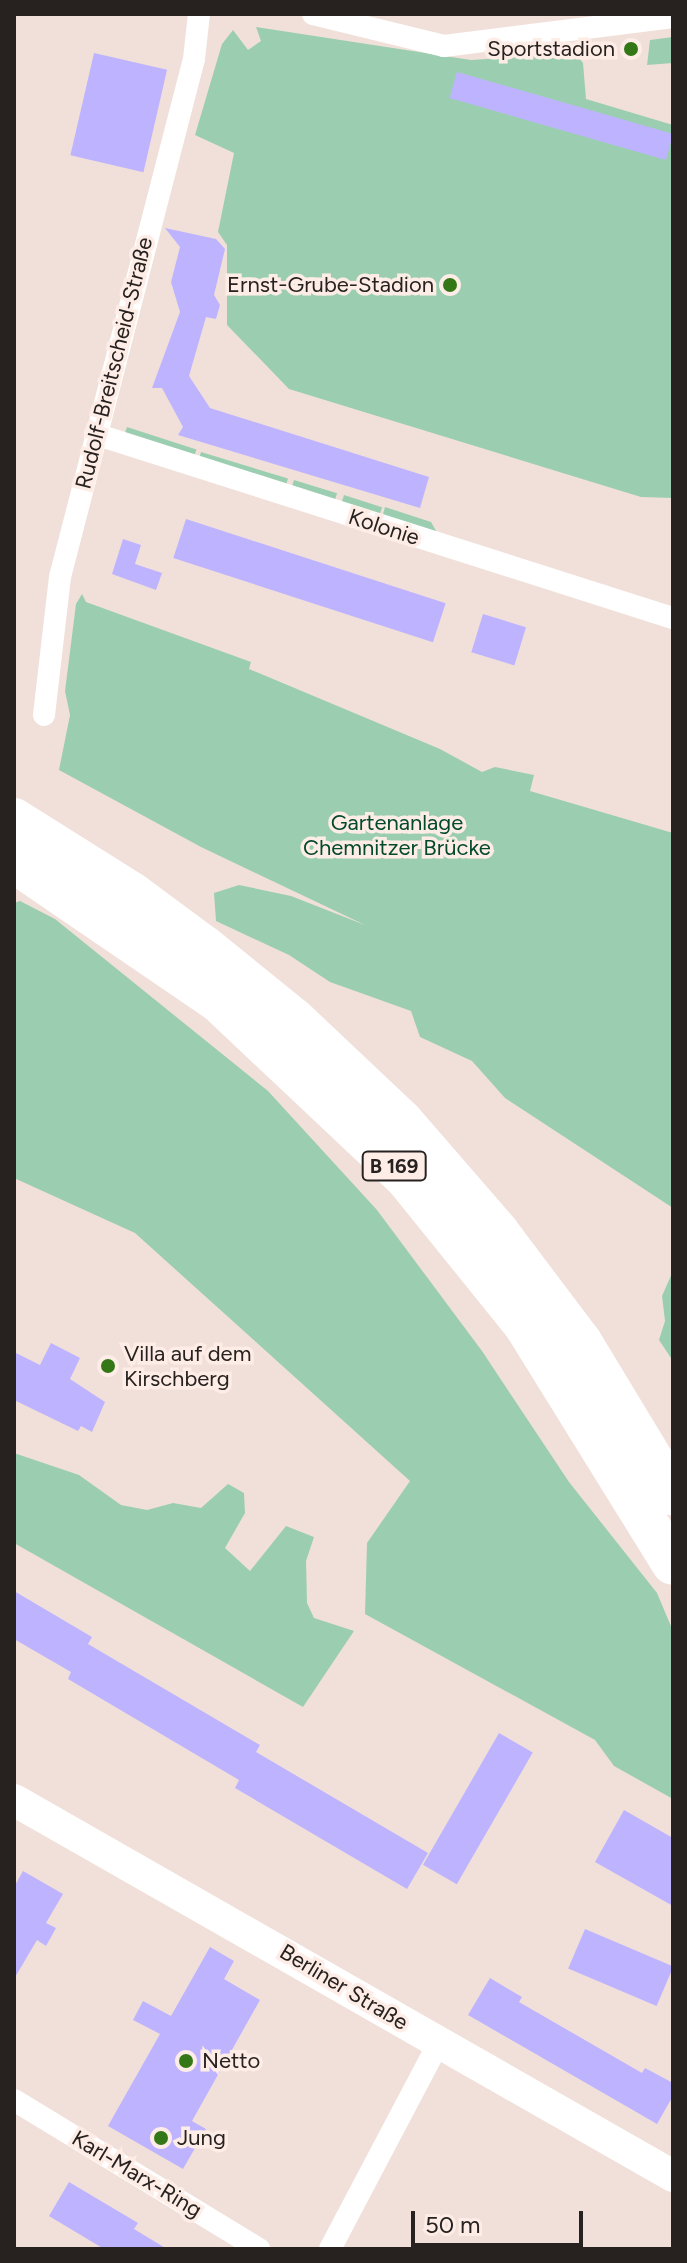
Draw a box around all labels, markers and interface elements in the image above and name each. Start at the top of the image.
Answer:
place label: Sportstadion [487,36,615,62]
marker: Sportstadion [622,40,640,58]
street label: Rudolf-Breitscheid-Straße [70,234,158,492]
place label: Ernst-Grube-Stadion [227,272,434,298]
marker: Ernst-Grube-Stadion [441,276,459,294]
street label: Kolonie [345,503,423,551]
park label: Gartenanlage Chemnitzer Brücke [303,809,491,860]
road number: B 169 [360,1150,428,1182]
place label: Villa auf dem Kirschberg [124,1340,251,1392]
marker: Villa auf dem Kirschberg [99,1357,117,1375]
street label: Berliner Straße [275,1938,413,2036]
place label: Netto [202,2048,260,2074]
marker: Netto [177,2052,195,2070]
street label: Karl-Marx-Ring [67,2125,207,2223]
place label: Jung [177,2125,226,2151]
marker: Jung [152,2129,170,2147]
scale bar [415,2195,587,2245]
text: 50 m [425,2210,481,2239]

